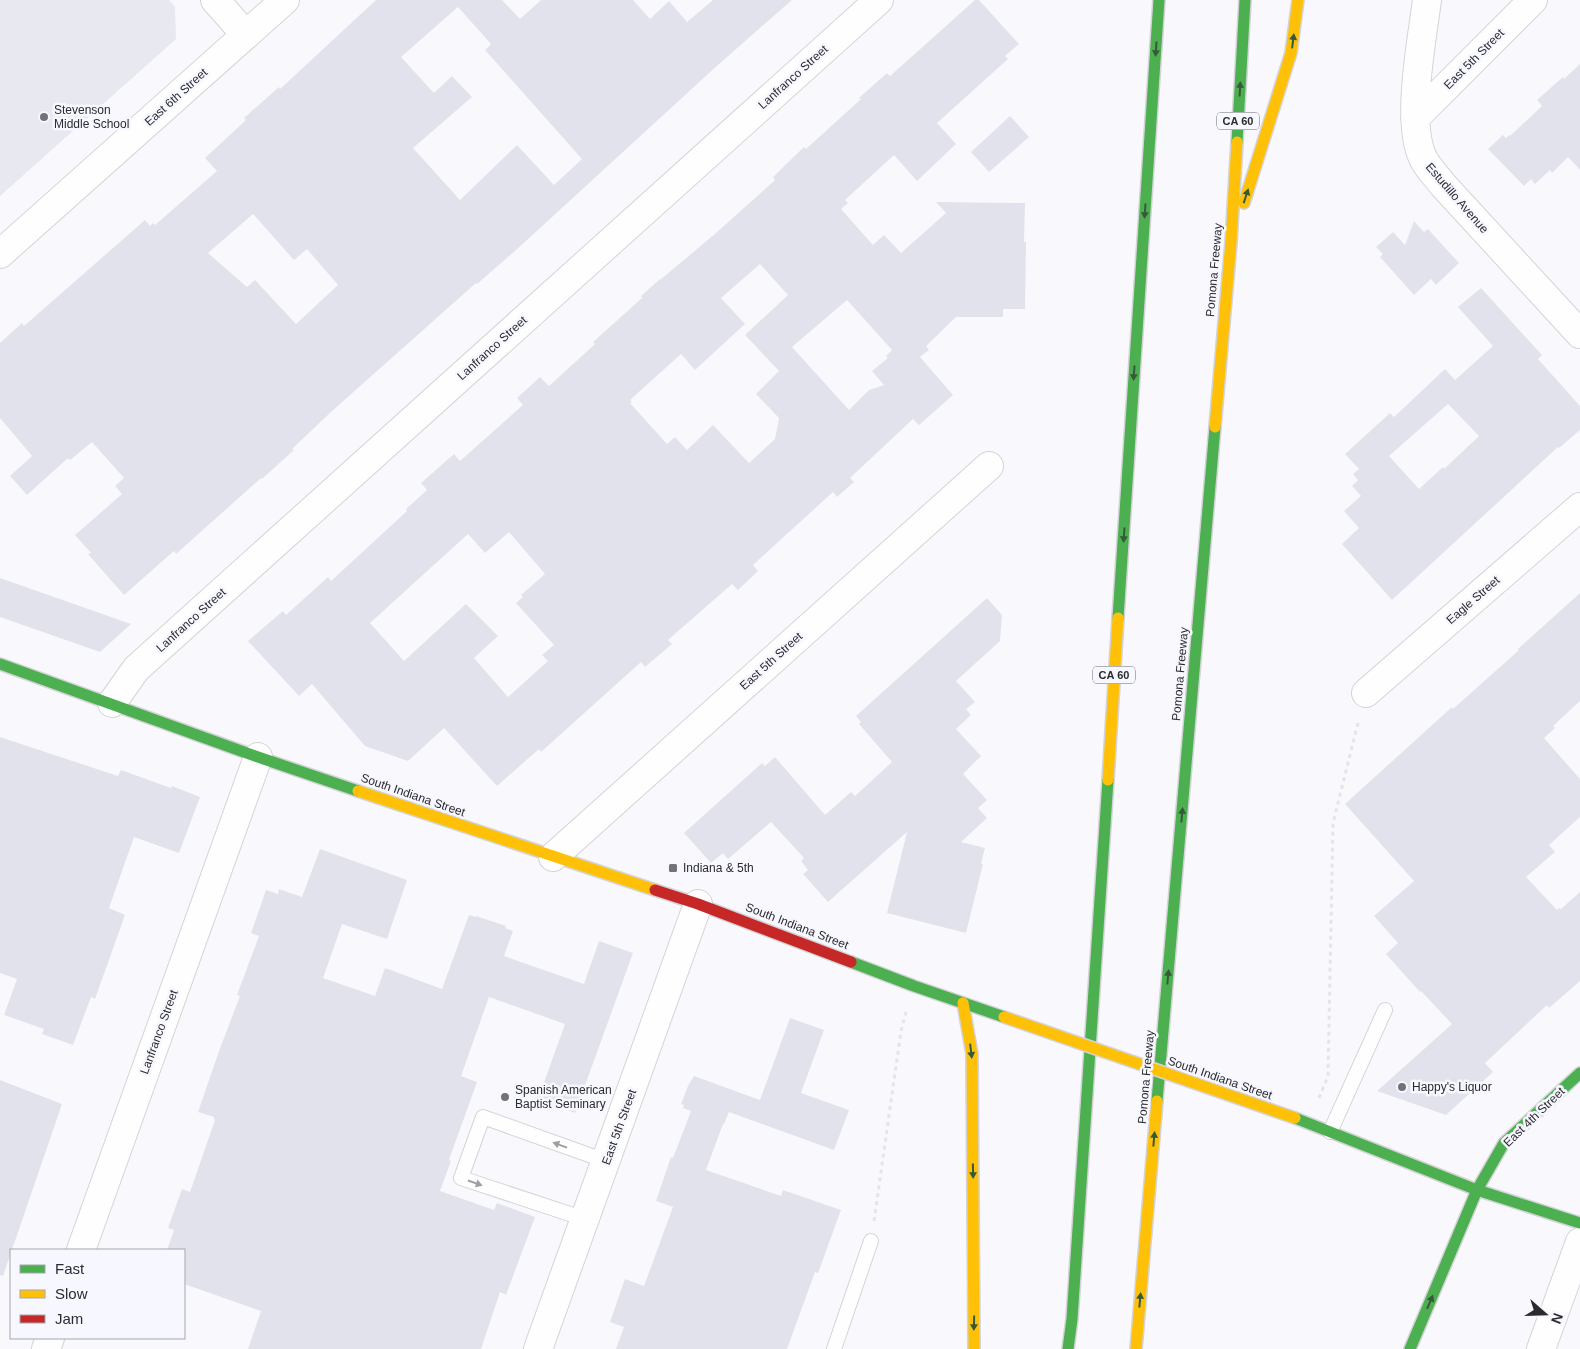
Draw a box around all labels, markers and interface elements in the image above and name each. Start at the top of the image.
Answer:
street label: East 5th Street [1441,26,1507,92]
one-way arrow [1289,32,1297,48]
one-way arrow [1151,41,1159,57]
street label: Lanfranco Street [755,42,831,112]
street label: East 6th Street [142,65,211,129]
one-way arrow [1236,81,1244,97]
place label: Stevenson Middle School [54,103,129,131]
marker: Stevenson Middle School [38,111,50,123]
road number: CA 60 [1217,112,1259,130]
street label: Estudillo Avenue [1423,160,1492,236]
one-way arrow [1242,188,1250,203]
one-way arrow [1141,203,1149,219]
street label: Pomona Freeway [1203,223,1225,317]
street label: Lanfranco Street [454,313,530,383]
one-way arrow [1130,365,1138,381]
one-way arrow [1119,527,1127,543]
street label: Eagle Street [1443,573,1503,627]
street label: Lanfranco Street [153,585,229,655]
street label: Pomona Freeway [1169,627,1191,721]
street label: East 5th Street [737,629,806,693]
road number: CA 60 [1093,666,1135,684]
street label: South Indiana Street [359,771,468,820]
one-way arrow [1178,806,1186,822]
place label: Indiana & 5th [683,861,754,875]
marker: Indiana & 5th [667,862,679,874]
street label: South Indiana Street [743,900,851,952]
one-way arrow [1164,968,1172,984]
street label: Lanfranco Street [137,987,181,1076]
street label: Pomona Freeway [1135,1030,1157,1124]
one-way arrow [967,1043,975,1059]
street label: South Indiana Street [1166,1054,1275,1103]
place label: Happy's Liquor [1412,1080,1492,1094]
marker: Happy's Liquor [1396,1081,1408,1093]
place label: Spanish American Baptist Seminary [515,1083,612,1111]
street label: East 4th Street [1501,1084,1568,1150]
street label: East 5th Street [599,1087,639,1167]
marker: Spanish American Baptist Seminary [499,1091,511,1103]
one-way arrow [1150,1130,1158,1146]
one-way arrow [553,1141,568,1148]
one-way arrow [969,1163,977,1179]
one-way arrow [468,1179,483,1187]
legend [10,1249,185,1339]
text: Fast [55,1260,85,1277]
text: Slow [55,1285,88,1302]
north arrow [1520,1289,1570,1339]
one-way arrow [1137,1292,1145,1308]
one-way arrow [1426,1295,1434,1309]
text: Jam [55,1310,83,1327]
text: N [1548,1311,1566,1326]
one-way arrow [970,1316,978,1332]

